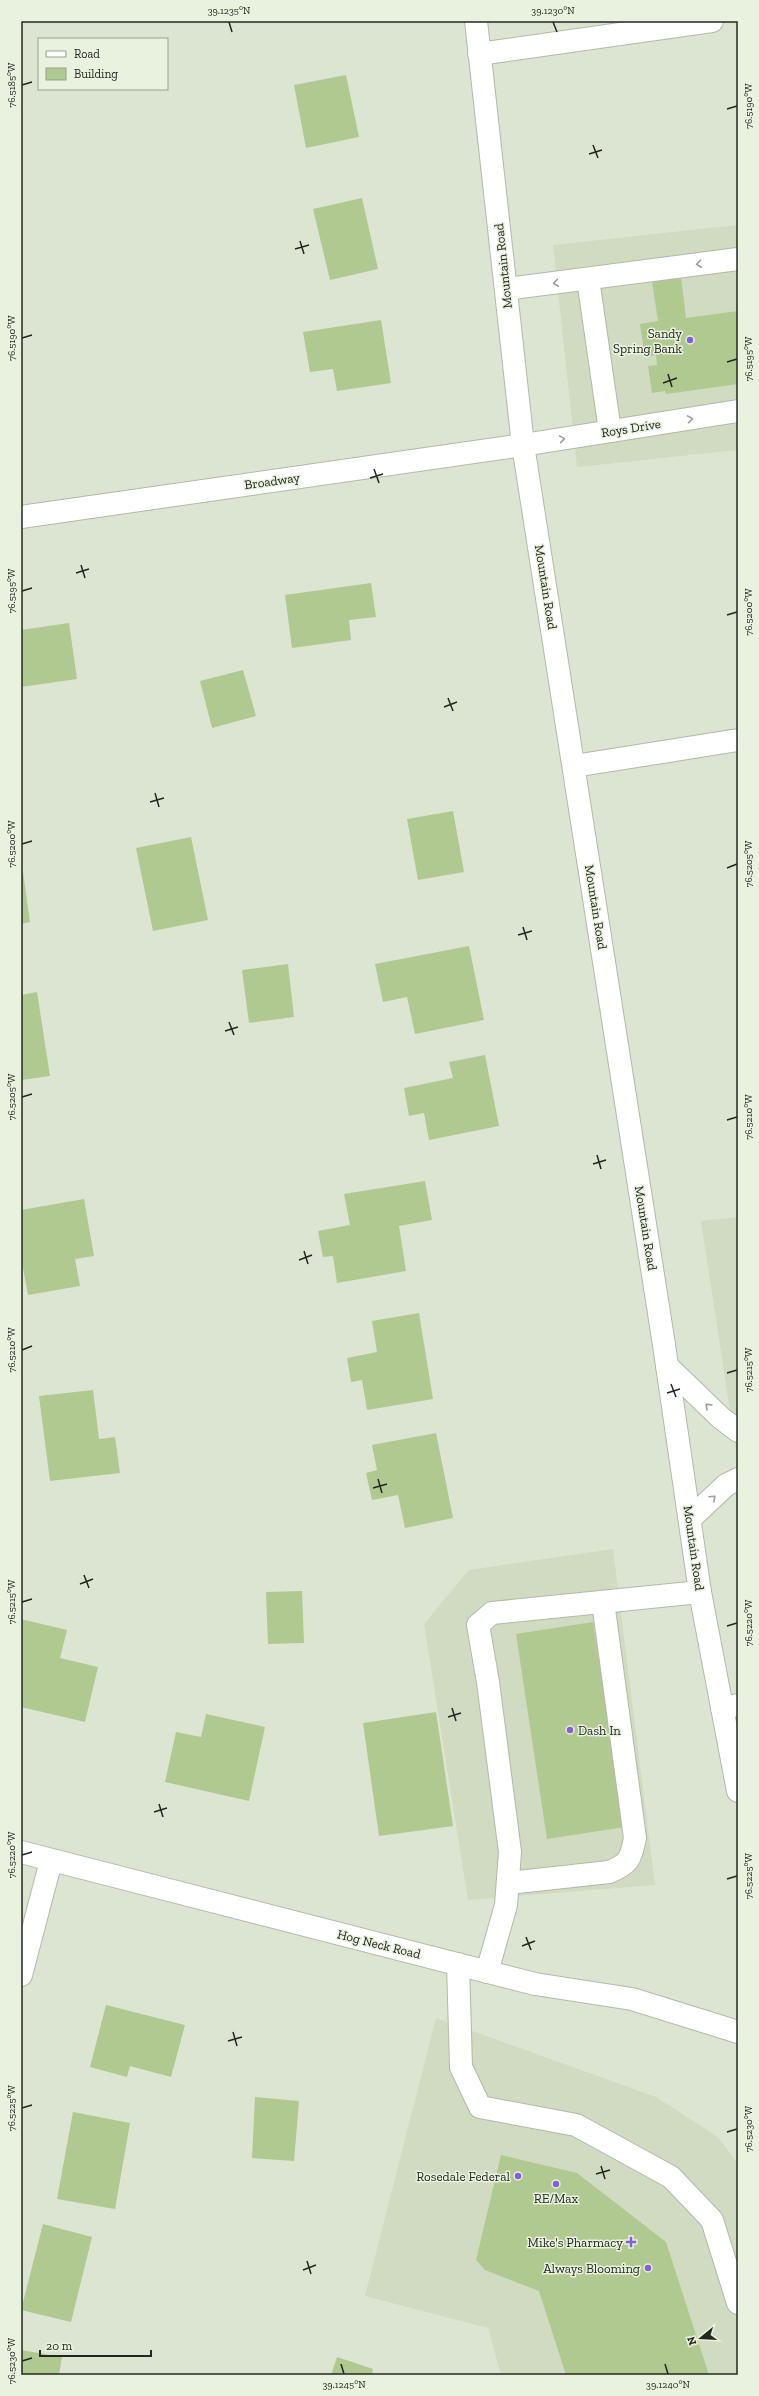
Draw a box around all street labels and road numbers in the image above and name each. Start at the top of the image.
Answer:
street label: Mountain Road [491,223,515,309]
street label: Roys Drive [600,416,662,440]
street label: Broadway [243,470,301,492]
street label: Mountain Road [532,544,560,630]
street label: Mountain Road [582,864,610,950]
street label: Mountain Road [632,1185,660,1271]
street label: Mountain Road [681,1505,707,1591]
street label: Hog Neck Road [336,1926,422,1962]

